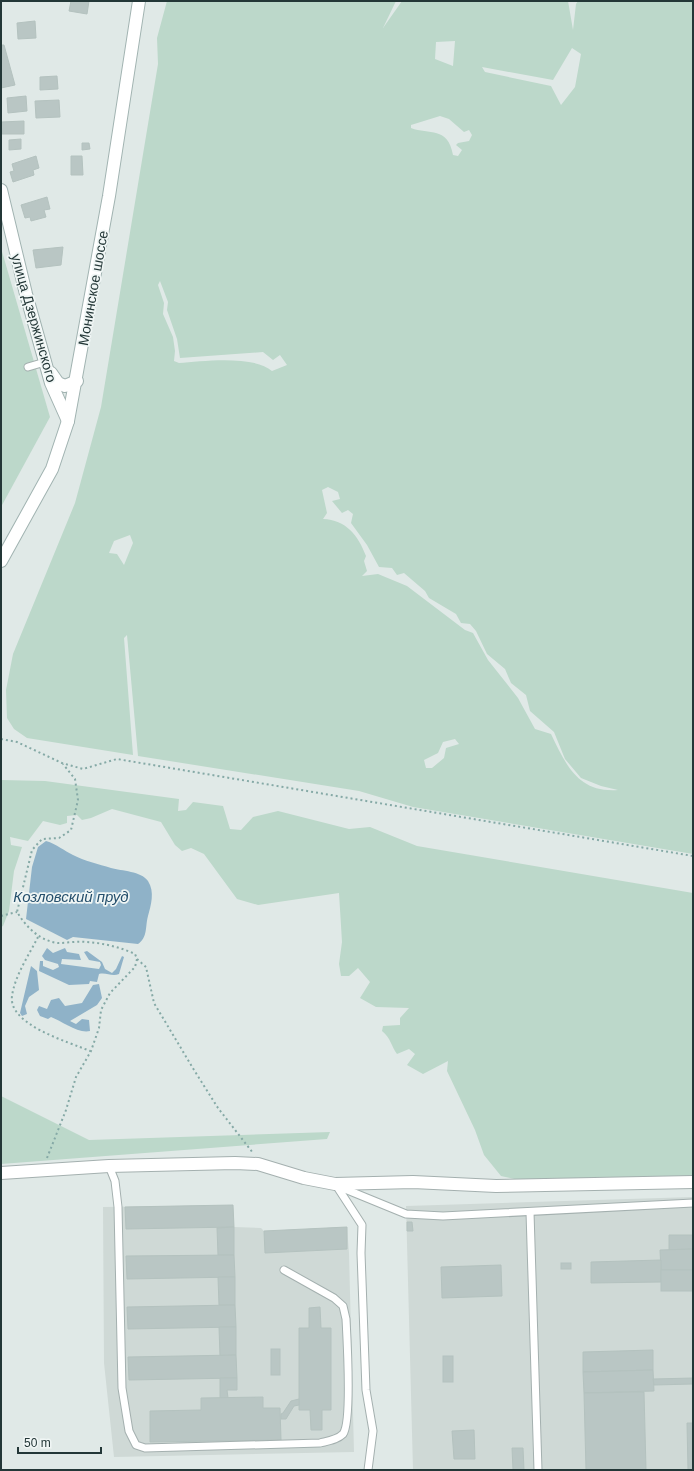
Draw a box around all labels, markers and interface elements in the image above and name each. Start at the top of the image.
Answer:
street label: Монинское шоссе [75,229,111,347]
street label: улица Дзержинского [8,252,60,384]
water label: Козловский пруд [13,888,129,905]
scale bar [18,1429,101,1455]
text: 50 m [24,1436,51,1450]

